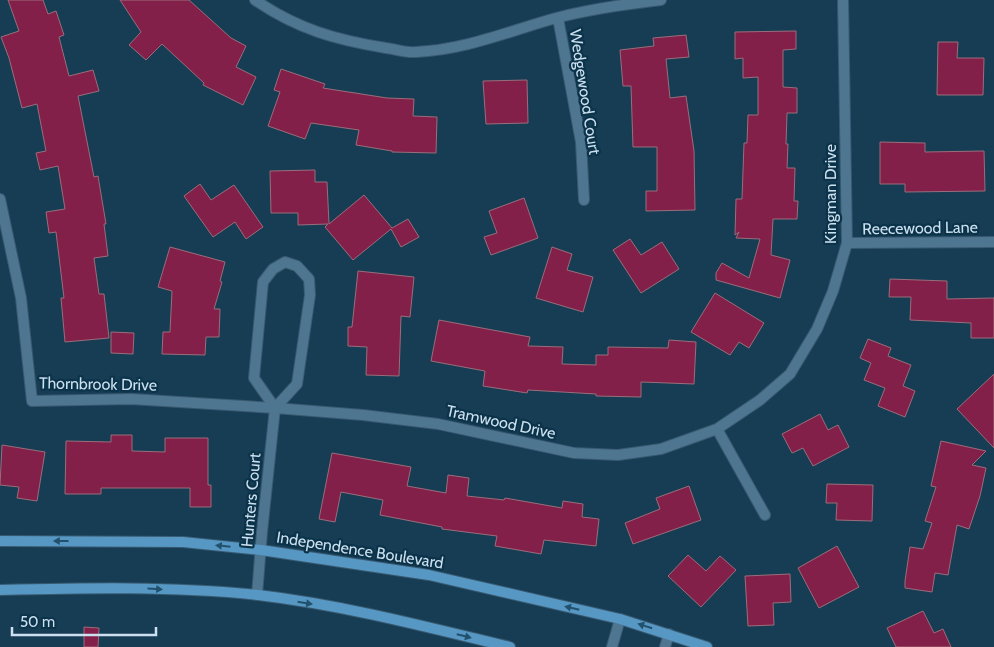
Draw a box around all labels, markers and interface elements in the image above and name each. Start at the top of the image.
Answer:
street label: Wedgewood Court [566,28,604,157]
street label: Kingman Drive [821,144,840,244]
street label: Reecewood Lane [862,217,978,239]
street label: Thornbrook Drive [39,373,157,395]
street label: Tramwood Drive [445,401,557,443]
street label: Hunters Court [237,452,265,548]
street label: Independence Boulevard [275,527,445,573]
one-way arrow [53,537,69,545]
one-way arrow [215,542,231,550]
one-way arrow [147,585,163,593]
one-way arrow [298,599,314,607]
scale bar [12,604,156,636]
one-way arrow [565,604,580,612]
text: 50 m [20,613,55,631]
one-way arrow [637,622,652,629]
one-way arrow [457,632,472,640]

